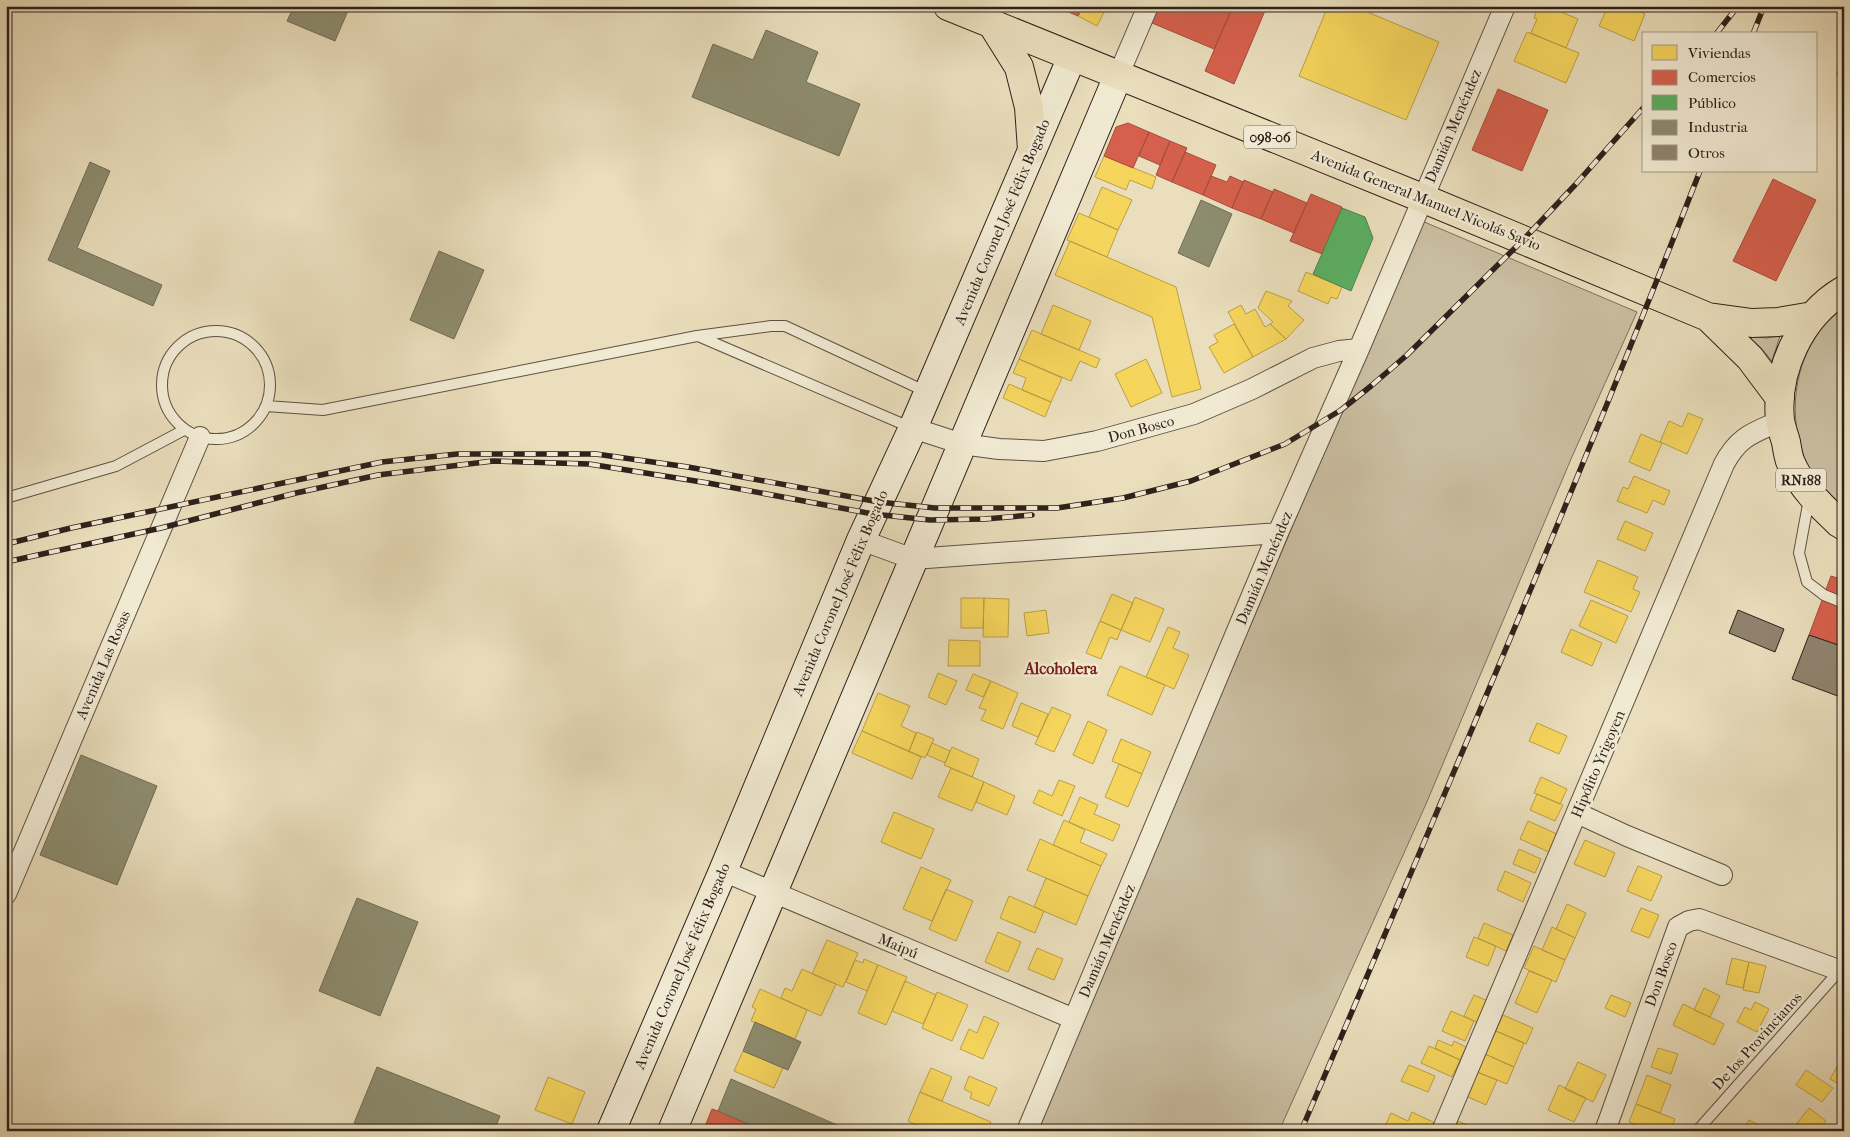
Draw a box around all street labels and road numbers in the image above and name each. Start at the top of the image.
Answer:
street label: Damián Menéndez [1421,66,1485,186]
street label: Avenida Coronel José Félix Bogado [950,116,1054,329]
road number: 098-06 [1244,125,1296,148]
street label: Avenida General Manuel Nicolás Savio [1308,145,1544,255]
street label: Don Bosco [1106,411,1177,446]
road number: RN188 [1776,468,1826,492]
street label: Avenida Coronel José Félix Bogado [788,487,892,700]
street label: Damián Menéndez [1232,508,1296,628]
street label: Avenida Las Rosas [72,607,134,723]
street label: Hipólito Yrigoyen [1567,707,1629,821]
street label: Avenida Coronel José Félix Bogado [630,860,734,1073]
street label: Damián Menéndez [1075,881,1139,1001]
street label: Maipú [875,930,921,963]
street label: Don Bosco [1641,939,1681,1009]
street label: De los Provincianos [1708,988,1806,1094]

